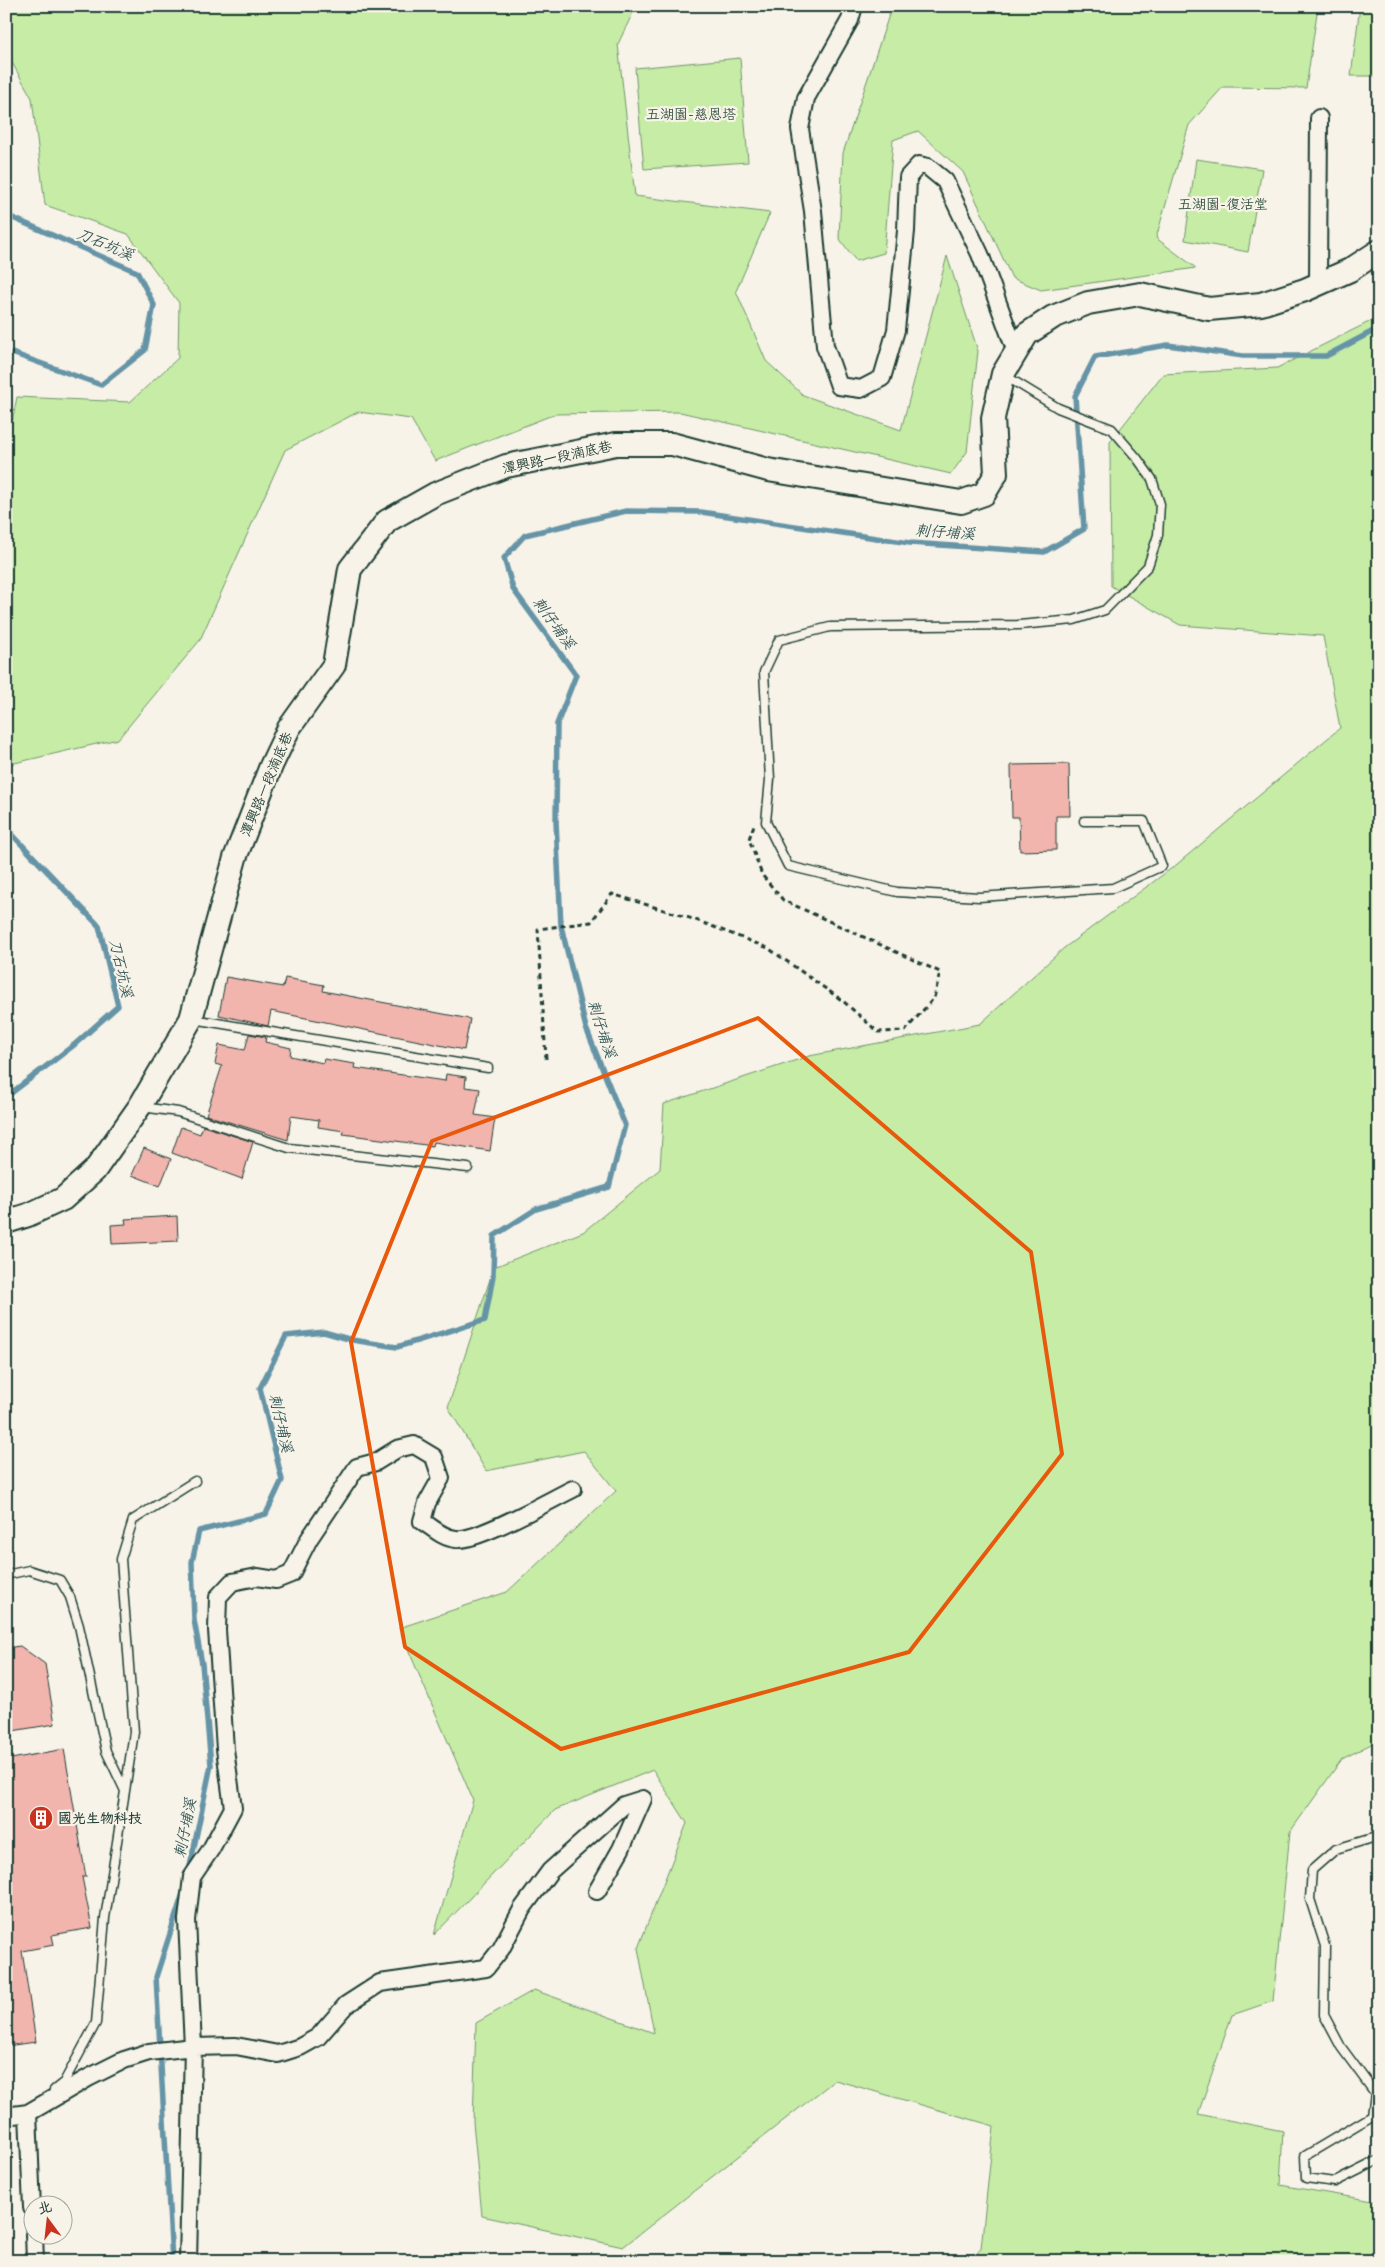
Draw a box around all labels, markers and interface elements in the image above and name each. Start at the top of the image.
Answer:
park label: 五湖園-慈恩塔 [646,105,736,123]
park label: 五湖園-復活堂 [1178,195,1268,213]
water label: 刀石坑溪 [74,223,137,264]
street label: 潭興路一段湳底巷 [500,436,615,477]
water label: 刺仔埔溪 [914,520,977,543]
water label: 刺仔埔溪 [529,593,580,653]
street label: 潭興路一段湳底巷 [236,728,297,839]
water label: 刀石坑溪 [105,937,138,1000]
water label: 刺仔埔溪 [584,997,621,1061]
water label: 刺仔埔溪 [265,1392,298,1455]
water label: 刺仔埔溪 [169,1796,200,1859]
building icon: 國光生物科技 [28,1805,54,1831]
place label: 國光生物科技 [58,1809,142,1827]
north arrow [22,2194,72,2244]
text: 北 [36,2197,54,2218]

